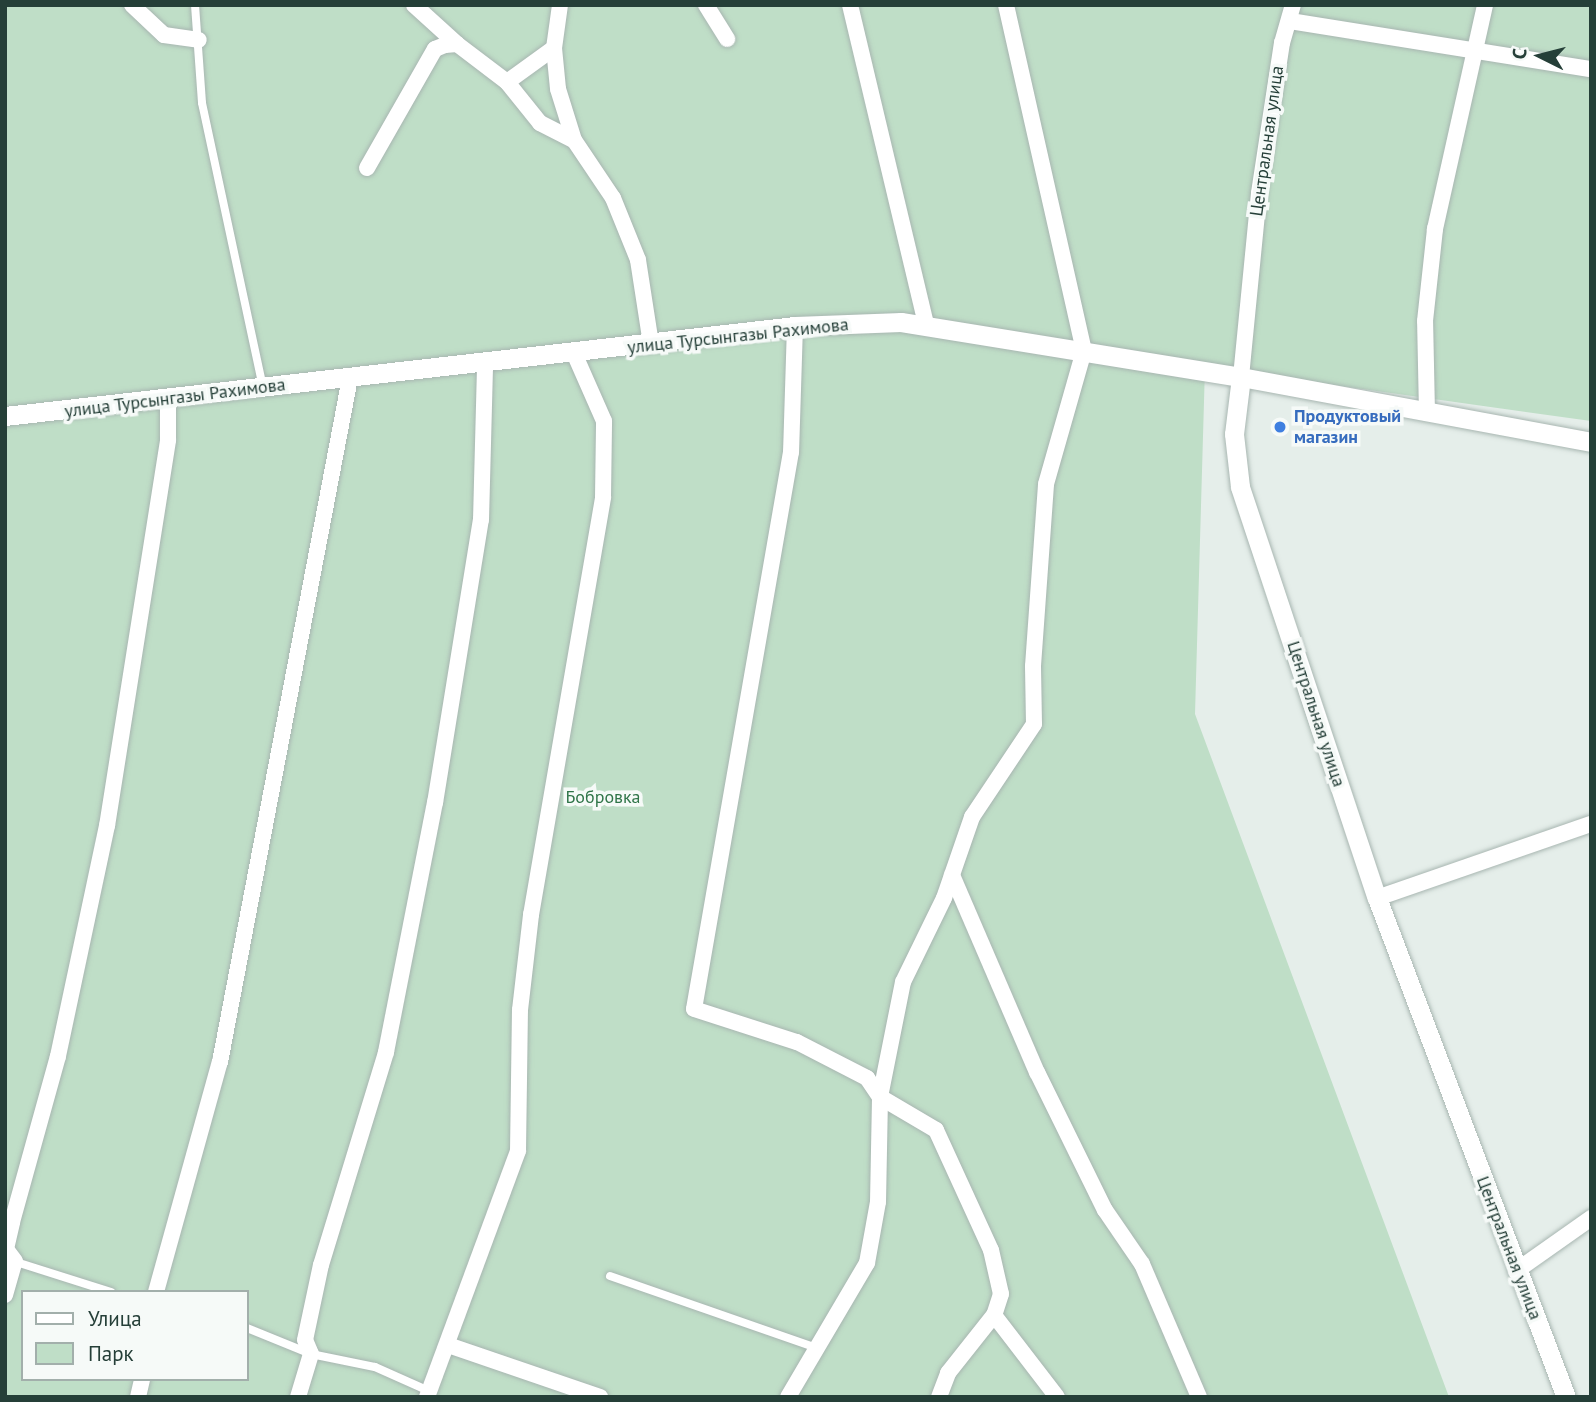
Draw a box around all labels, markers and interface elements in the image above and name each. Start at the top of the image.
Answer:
north arrow [1505,21,1575,91]
text: С [1507,47,1532,60]
street label: Центральная улица [1246,64,1288,218]
street label: улица Турсынгазы Рахимова [626,314,850,358]
street label: улица Турсынгазы Рахимова [63,374,287,422]
place label: Продуктовый магазин [1294,406,1401,448]
marker: Продуктовый магазин [1272,419,1288,435]
street label: Центральная улица [1282,638,1350,790]
park label: Бобровка [565,786,641,808]
street label: Центральная улица [1472,1173,1546,1323]
legend [21,1290,248,1381]
text: Улица [88,1305,142,1332]
text: Парк [88,1340,134,1367]

